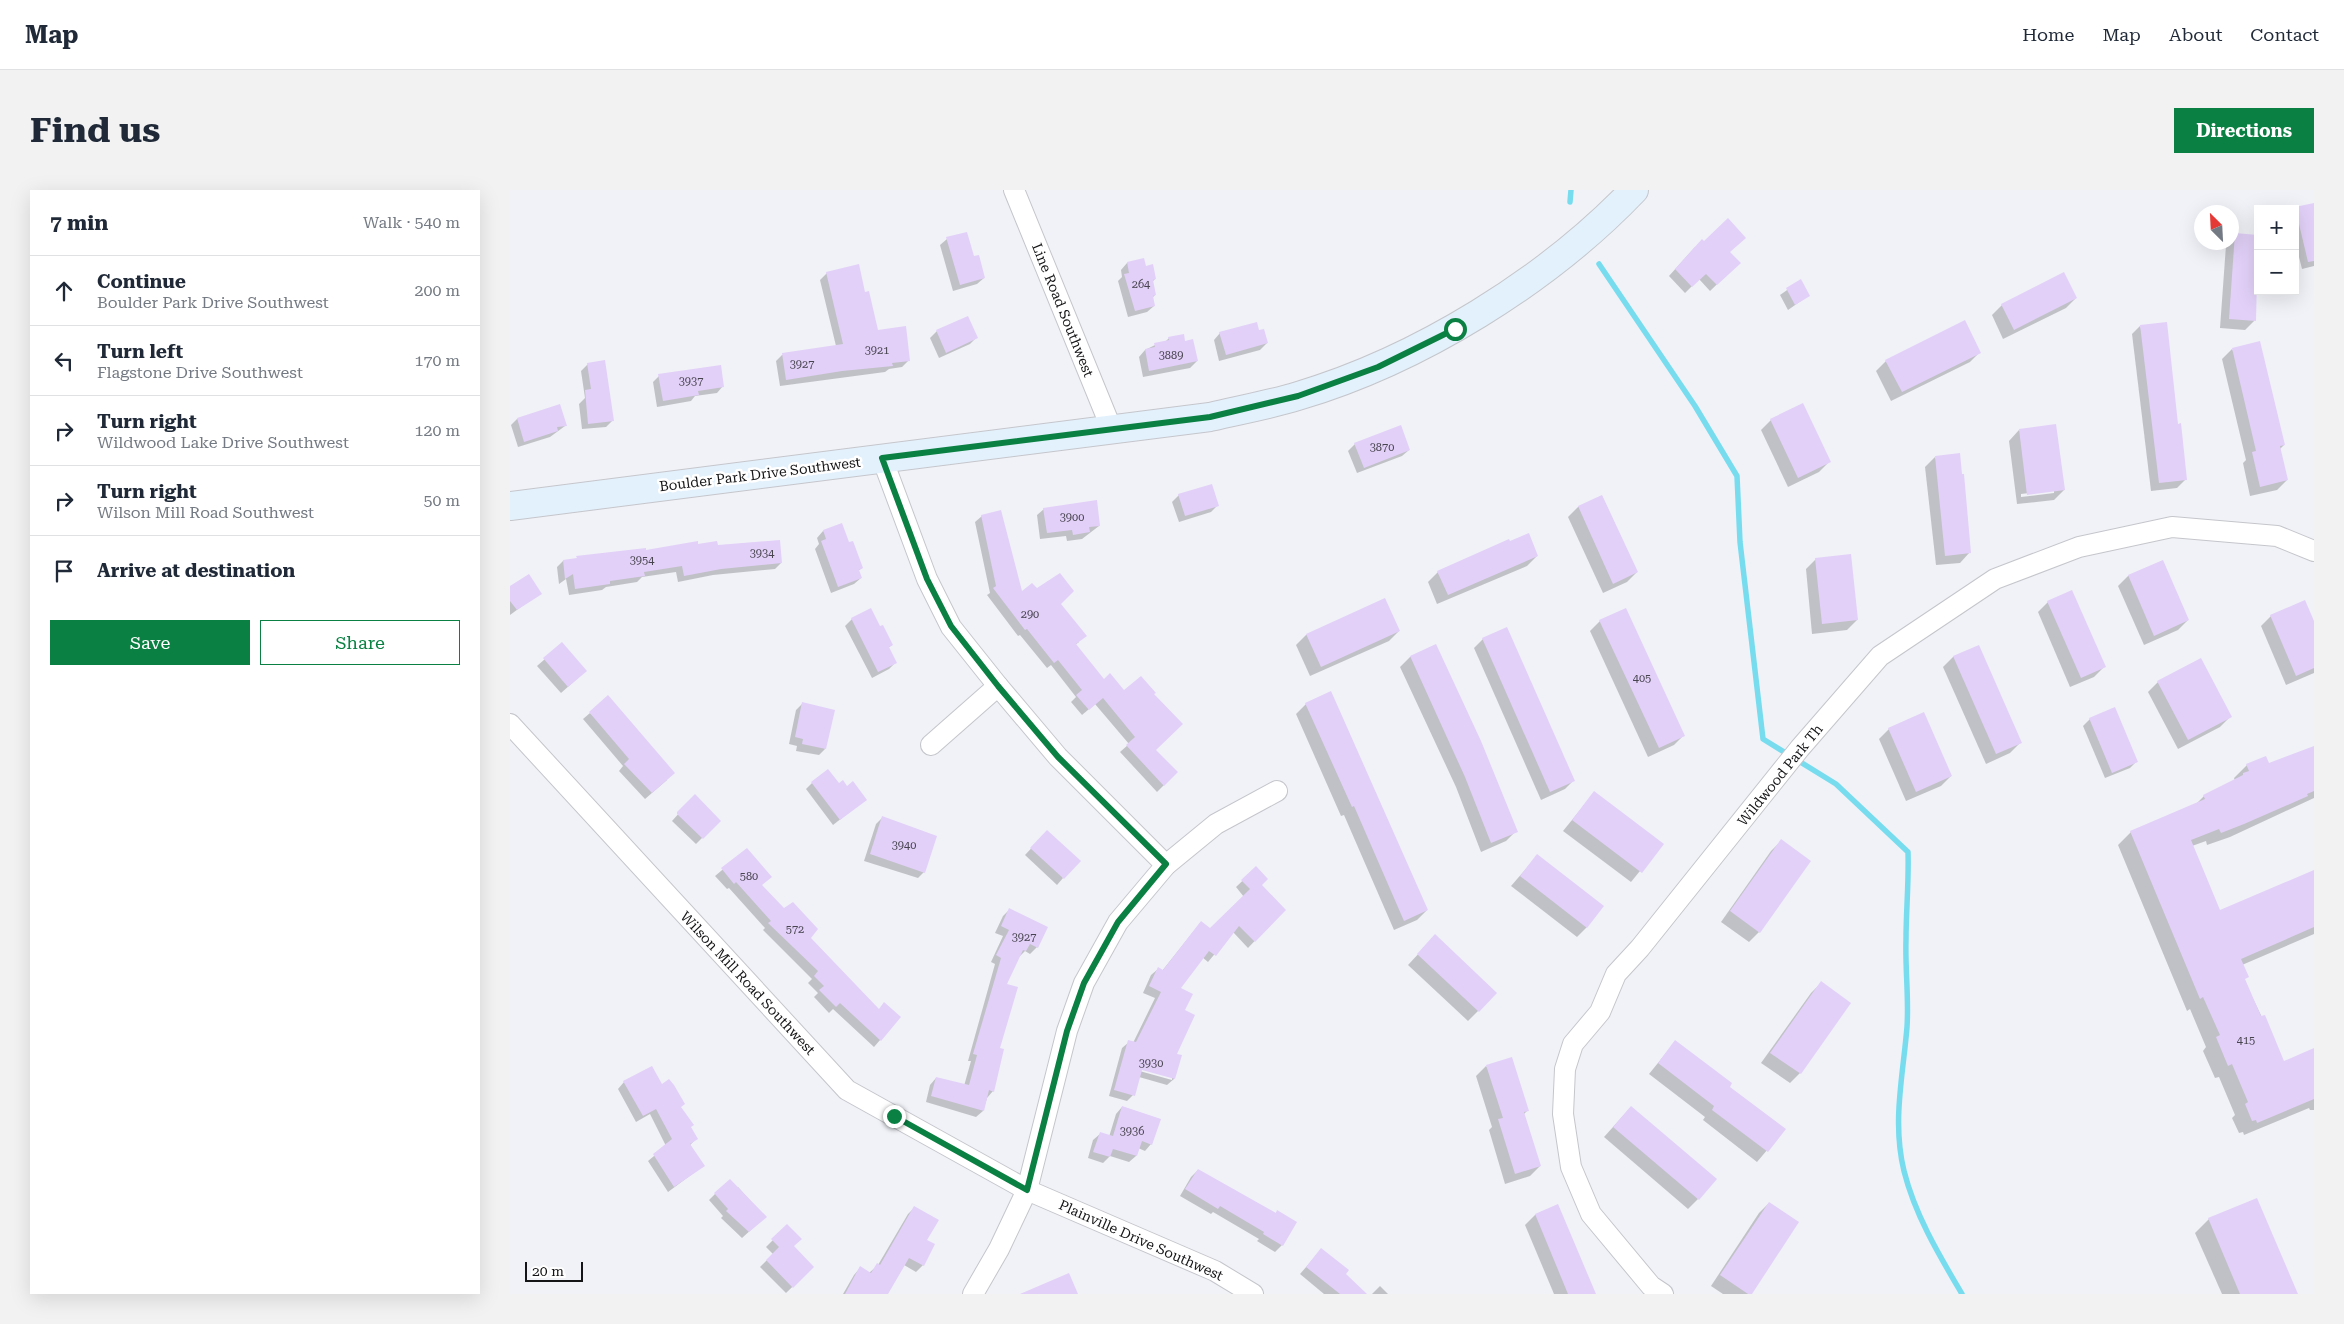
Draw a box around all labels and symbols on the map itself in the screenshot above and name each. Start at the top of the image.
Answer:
north arrow [2194,205,2239,250]
street label: Line Road Southwest [1029,241,1097,379]
house number: 264 [1132,278,1151,291]
route start [1444,318,1467,341]
house number: 3921 [865,344,889,357]
house number: 3889 [1159,349,1183,362]
house number: 3927 [790,358,814,371]
house number: 3937 [679,375,703,388]
house number: 3870 [1370,441,1394,454]
street label: Boulder Park Drive Southwest [658,454,862,494]
house number: 3900 [1060,511,1084,524]
house number: 3934 [750,547,775,560]
house number: 3954 [630,554,655,567]
house number: 290 [1021,608,1039,621]
house number: 405 [1633,672,1651,685]
street label: Wildwood Park Th [1734,721,1826,829]
house number: 3940 [892,839,916,852]
house number: 580 [740,870,758,883]
street label: Wilson Mill Road Southwest [677,908,819,1058]
house number: 572 [786,923,804,936]
house number: 3927 [1012,931,1036,944]
house number: 415 [2237,1034,2255,1047]
house number: 3930 [1139,1057,1163,1070]
route end [883,1105,906,1128]
house number: 3936 [1120,1125,1144,1138]
street label: Plainville Drive Southwest [1056,1196,1226,1284]
scale bar [525,1259,582,1282]

